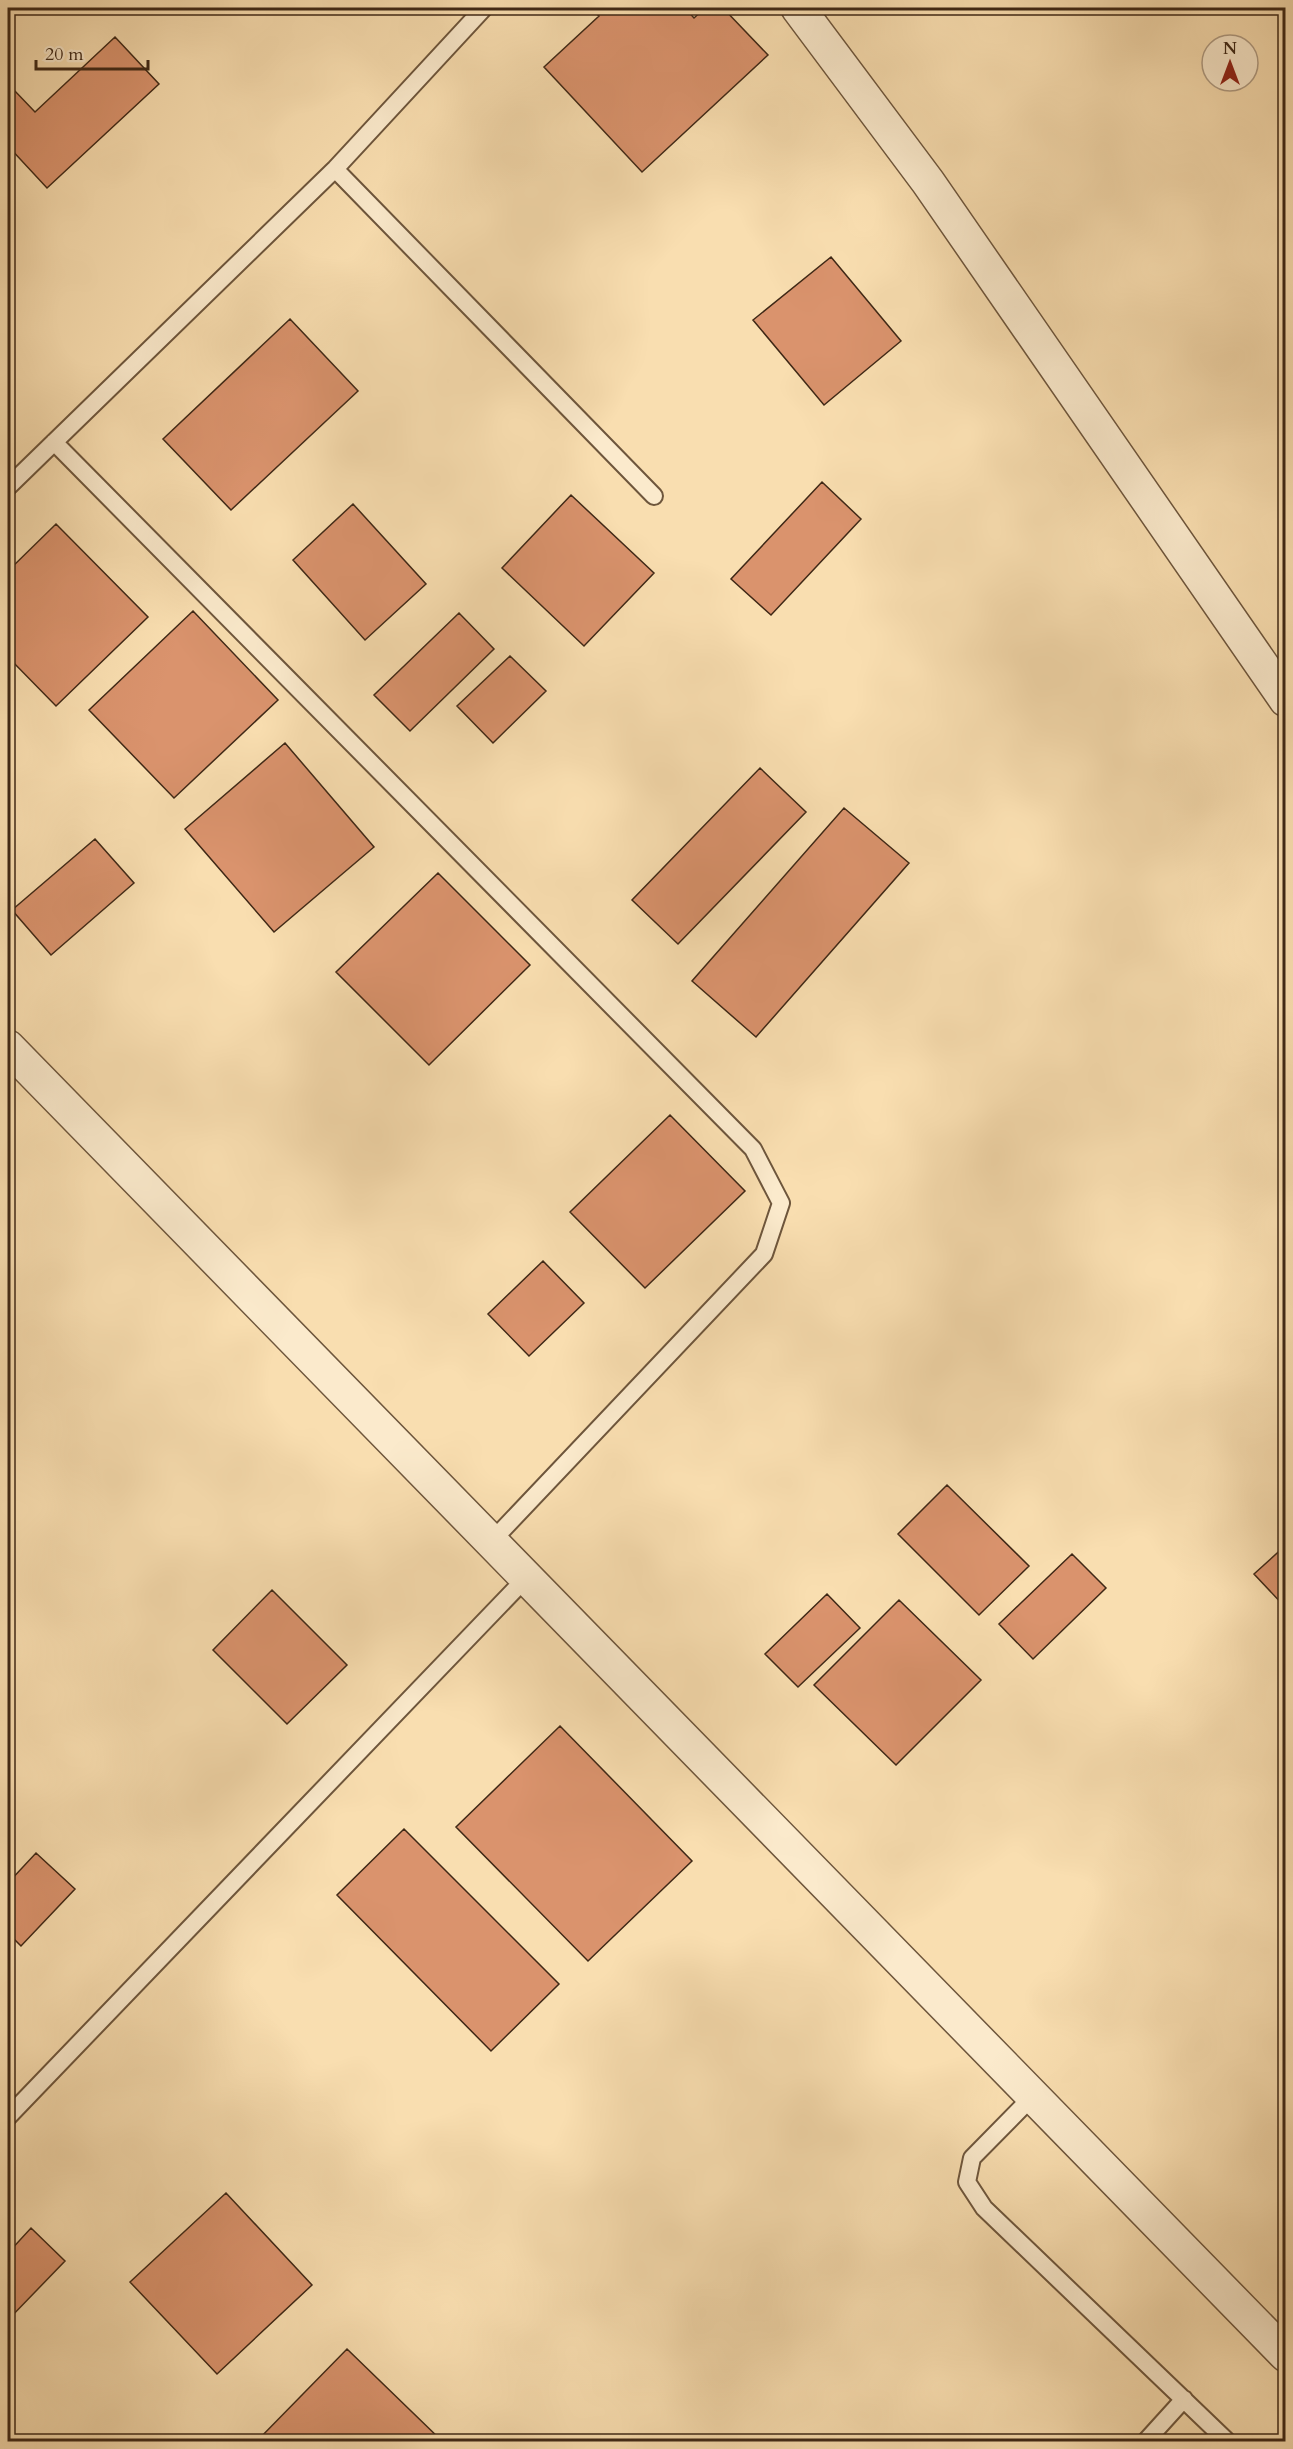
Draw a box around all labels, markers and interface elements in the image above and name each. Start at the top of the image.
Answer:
scale bar [36,33,148,71]
north arrow [1200,33,1260,93]
text: N [1223,38,1237,60]
text: 20 m [45,42,84,67]

